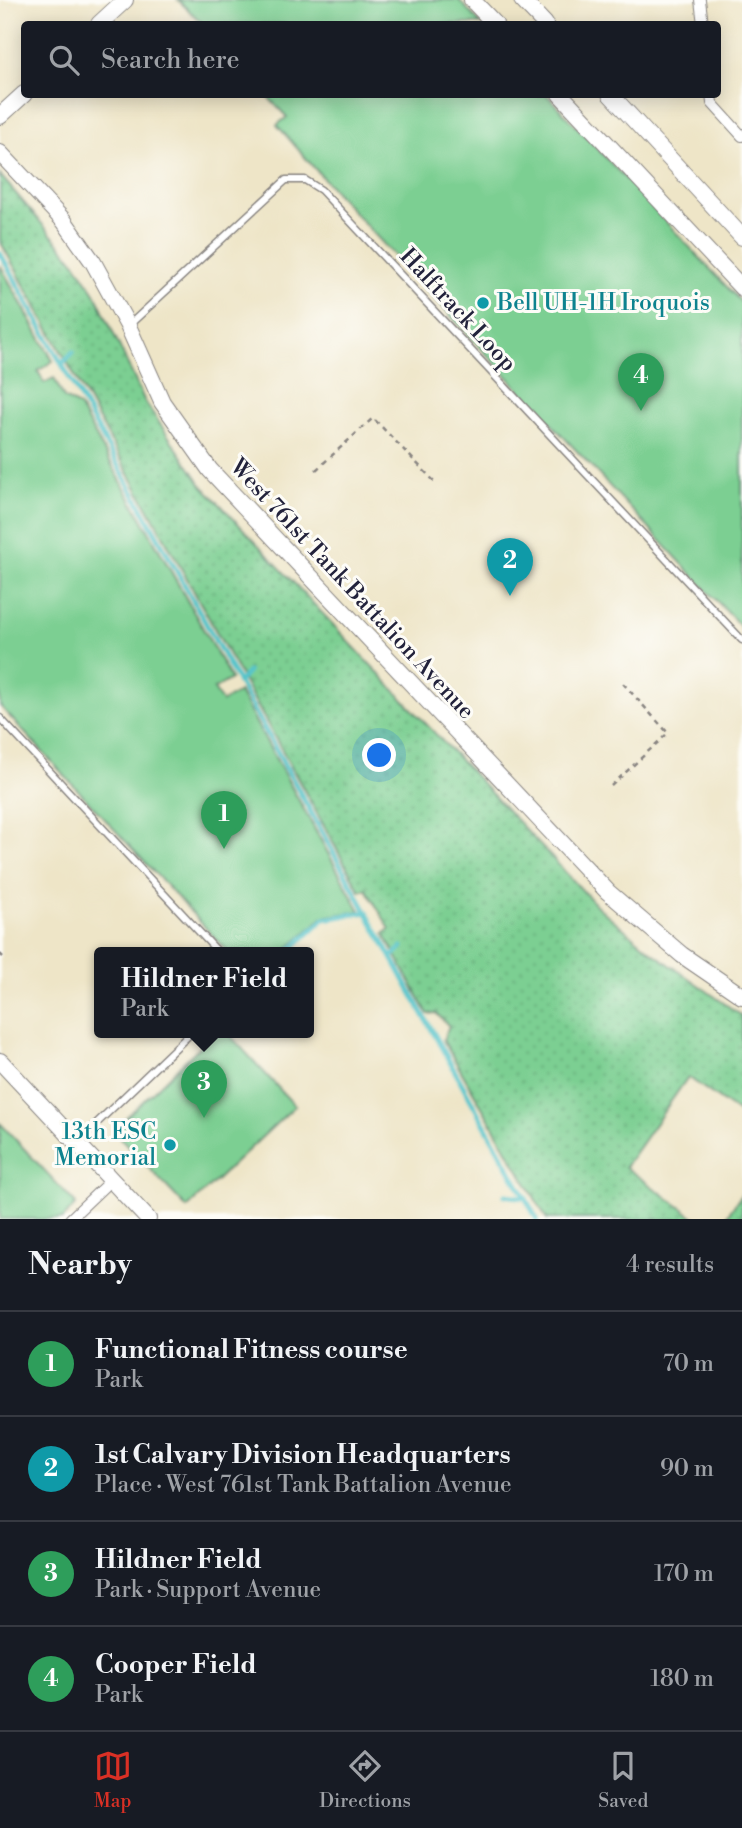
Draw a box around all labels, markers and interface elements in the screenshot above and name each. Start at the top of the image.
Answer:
search box [21,21,721,98]
icon: search [45,41,83,79]
text: Search here [101,44,240,76]
street label: Halftrack Loop [394,243,522,377]
place label: Bell UH-1H Iroquois [496,289,710,317]
marker: Bell UH-1H Iroquois [475,295,491,311]
pin: 4 [618,353,664,411]
street label: West 761st Tank Battalion Avenue [223,452,480,725]
pin: 2 [487,538,533,596]
your location [362,738,396,772]
pin: 1 [201,791,247,849]
popup [94,947,314,1038]
text: Hildner Field [121,963,287,995]
text: Park [121,995,168,1023]
pin: 3 [181,1060,227,1118]
place label: 13th ESC Memorial [55,1118,156,1172]
marker: 13th ESC Memorial [162,1137,178,1153]
text: Nearby [28,1246,132,1284]
text: 4 results [626,1251,714,1279]
text: Functional Fitness course [95,1334,408,1366]
text: 1 [45,1350,57,1378]
text: 70 m [663,1350,714,1378]
text: Park [95,1366,143,1394]
text: 1st Calvary Division Headquarters [95,1439,511,1471]
text: 2 [44,1455,58,1483]
text: 90 m [660,1455,714,1483]
text: Place · West 761st Tank Battalion Avenue [95,1471,512,1499]
text: Hildner Field [95,1544,262,1576]
text: 3 [44,1560,58,1588]
text: 170 m [654,1560,714,1588]
text: Park · Support Avenue [95,1576,321,1604]
text: Cooper Field [95,1649,257,1681]
text: 4 [43,1665,59,1693]
text: 180 m [650,1665,714,1693]
text: Park [95,1681,143,1709]
tab: Map [94,1747,132,1813]
tab: Directions [319,1747,411,1813]
tab: Saved [598,1747,648,1813]

